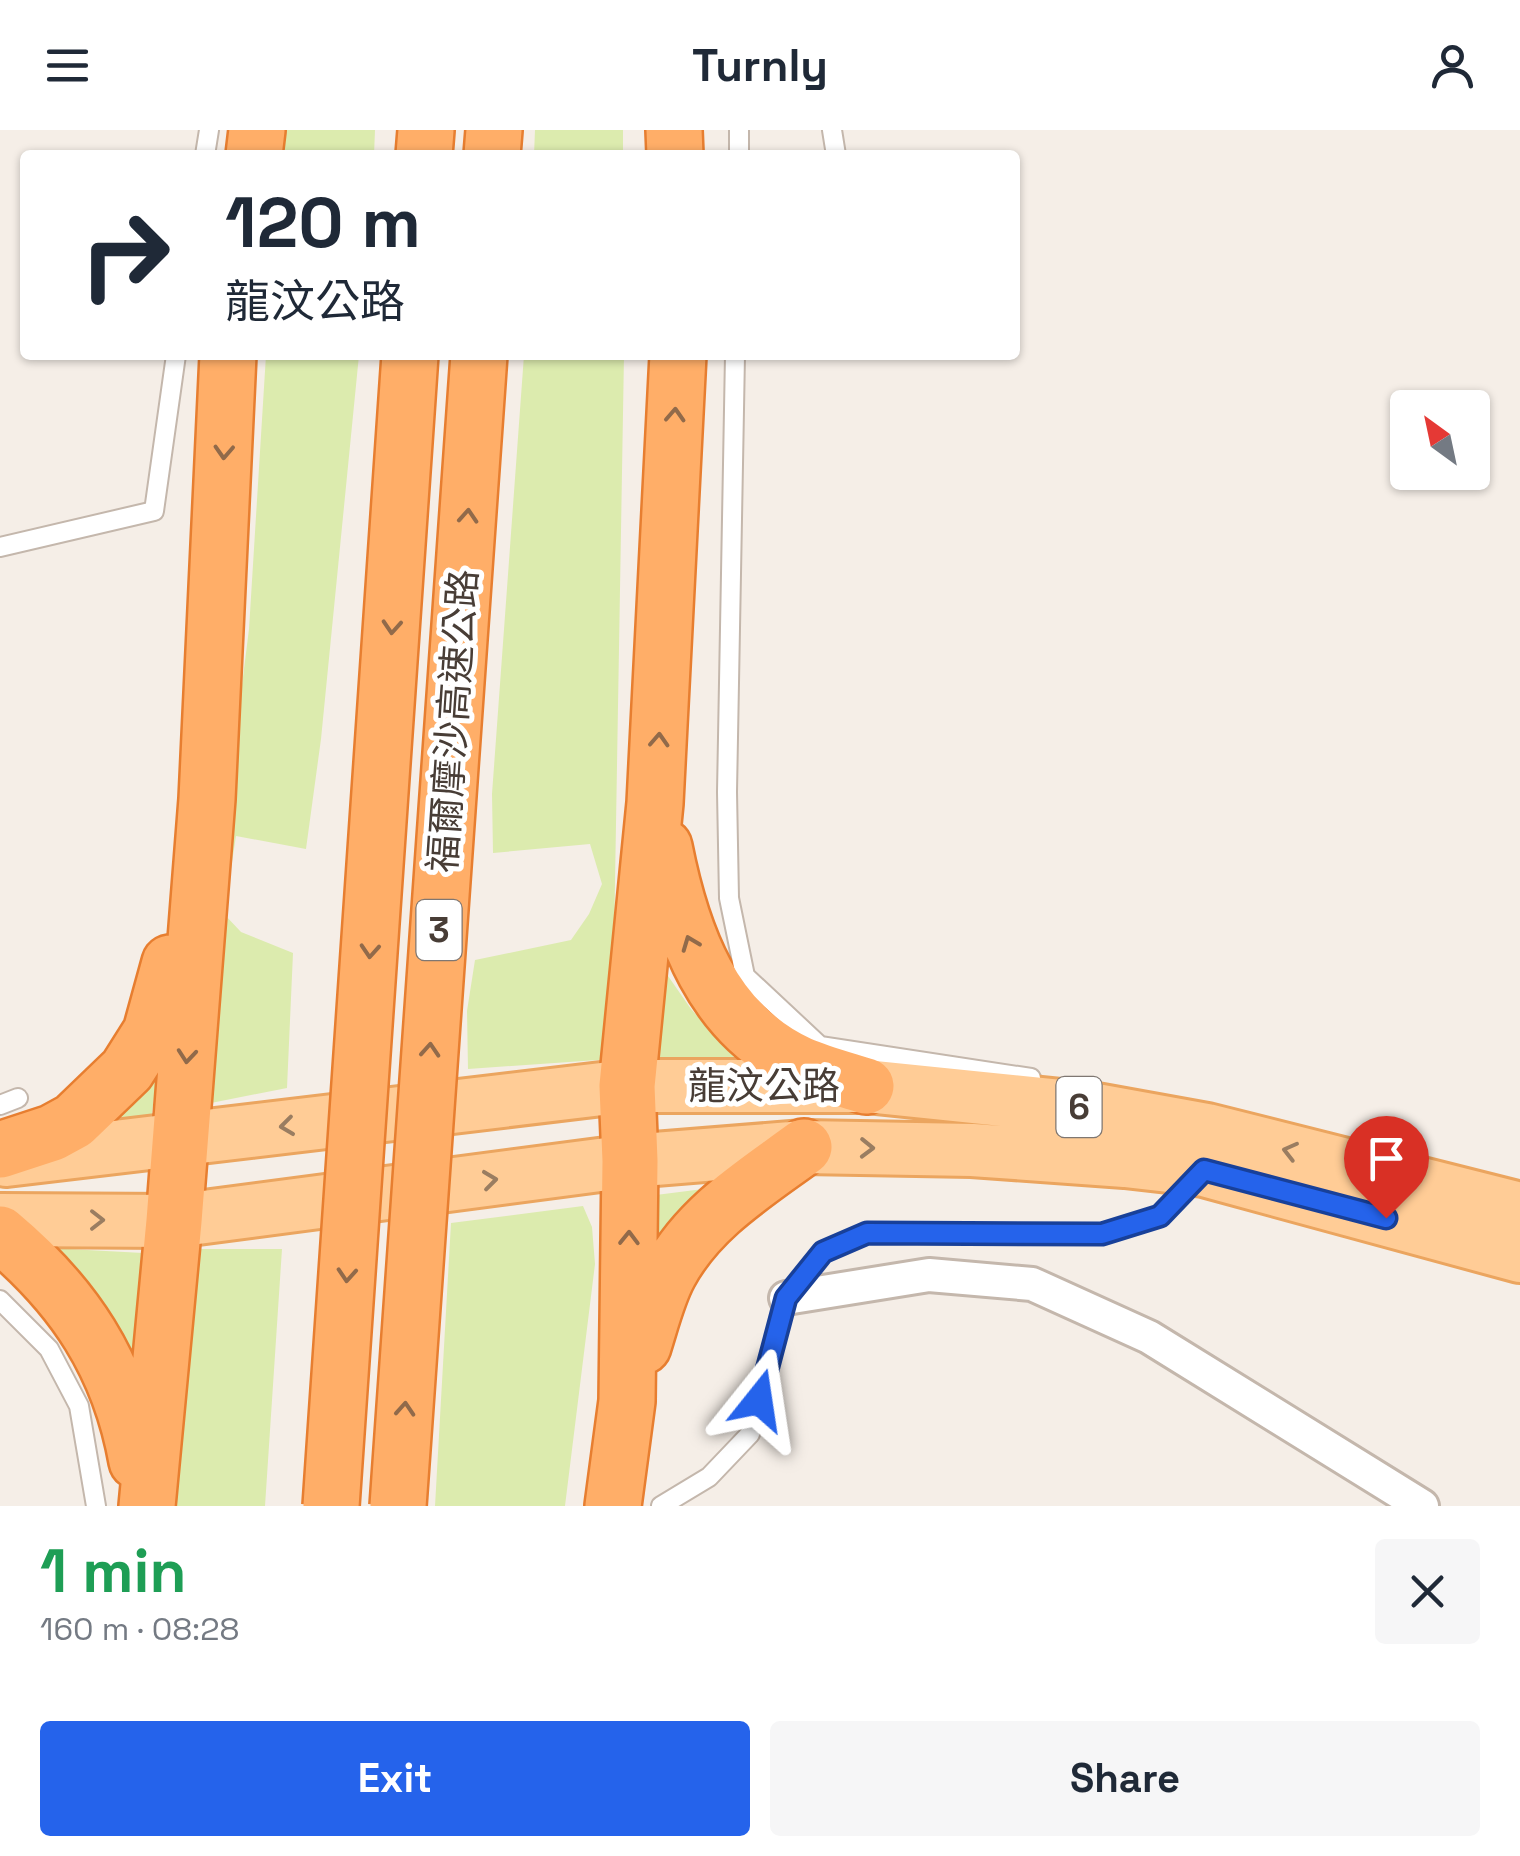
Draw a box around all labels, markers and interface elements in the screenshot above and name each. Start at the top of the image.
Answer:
text: Turnly [692,37,828,94]
icon: menu [40,38,95,93]
icon: person [1425,38,1480,93]
text: 120 m [225,178,421,267]
icon: right [60,190,190,320]
text: 龍汶公路 [225,273,405,330]
north arrow [1390,390,1490,490]
map controls [1390,390,1490,490]
one-way arrow [664,407,685,423]
one-way arrow [213,445,234,461]
one-way arrow [457,508,478,524]
street label: 福爾摩沙高速公路 [418,568,488,874]
one-way arrow [382,619,403,635]
one-way arrow [648,731,669,747]
road number: 3 [416,900,462,960]
one-way arrow [681,935,702,952]
one-way arrow [360,944,382,960]
one-way arrow [419,1041,440,1057]
one-way arrow [176,1049,198,1065]
street label: 龍汶公路 [688,1062,840,1110]
road number: 6 [1056,1077,1102,1137]
one-way arrow [278,1115,294,1136]
pin [1344,1116,1429,1219]
icon: arrive [1359,1131,1414,1186]
one-way arrow [859,1138,875,1159]
one-way arrow [1282,1142,1299,1163]
one-way arrow [481,1170,498,1191]
one-way arrow [90,1209,106,1231]
one-way arrow [618,1230,640,1246]
one-way arrow [337,1268,358,1284]
position arrow [707,1348,811,1452]
one-way arrow [394,1400,415,1416]
text: 1 min [40,1533,187,1610]
button: close [1375,1539,1480,1644]
text: 160 m · 08:28 [40,1609,239,1649]
button: Exit [40,1721,750,1836]
button: Share [770,1721,1480,1836]

